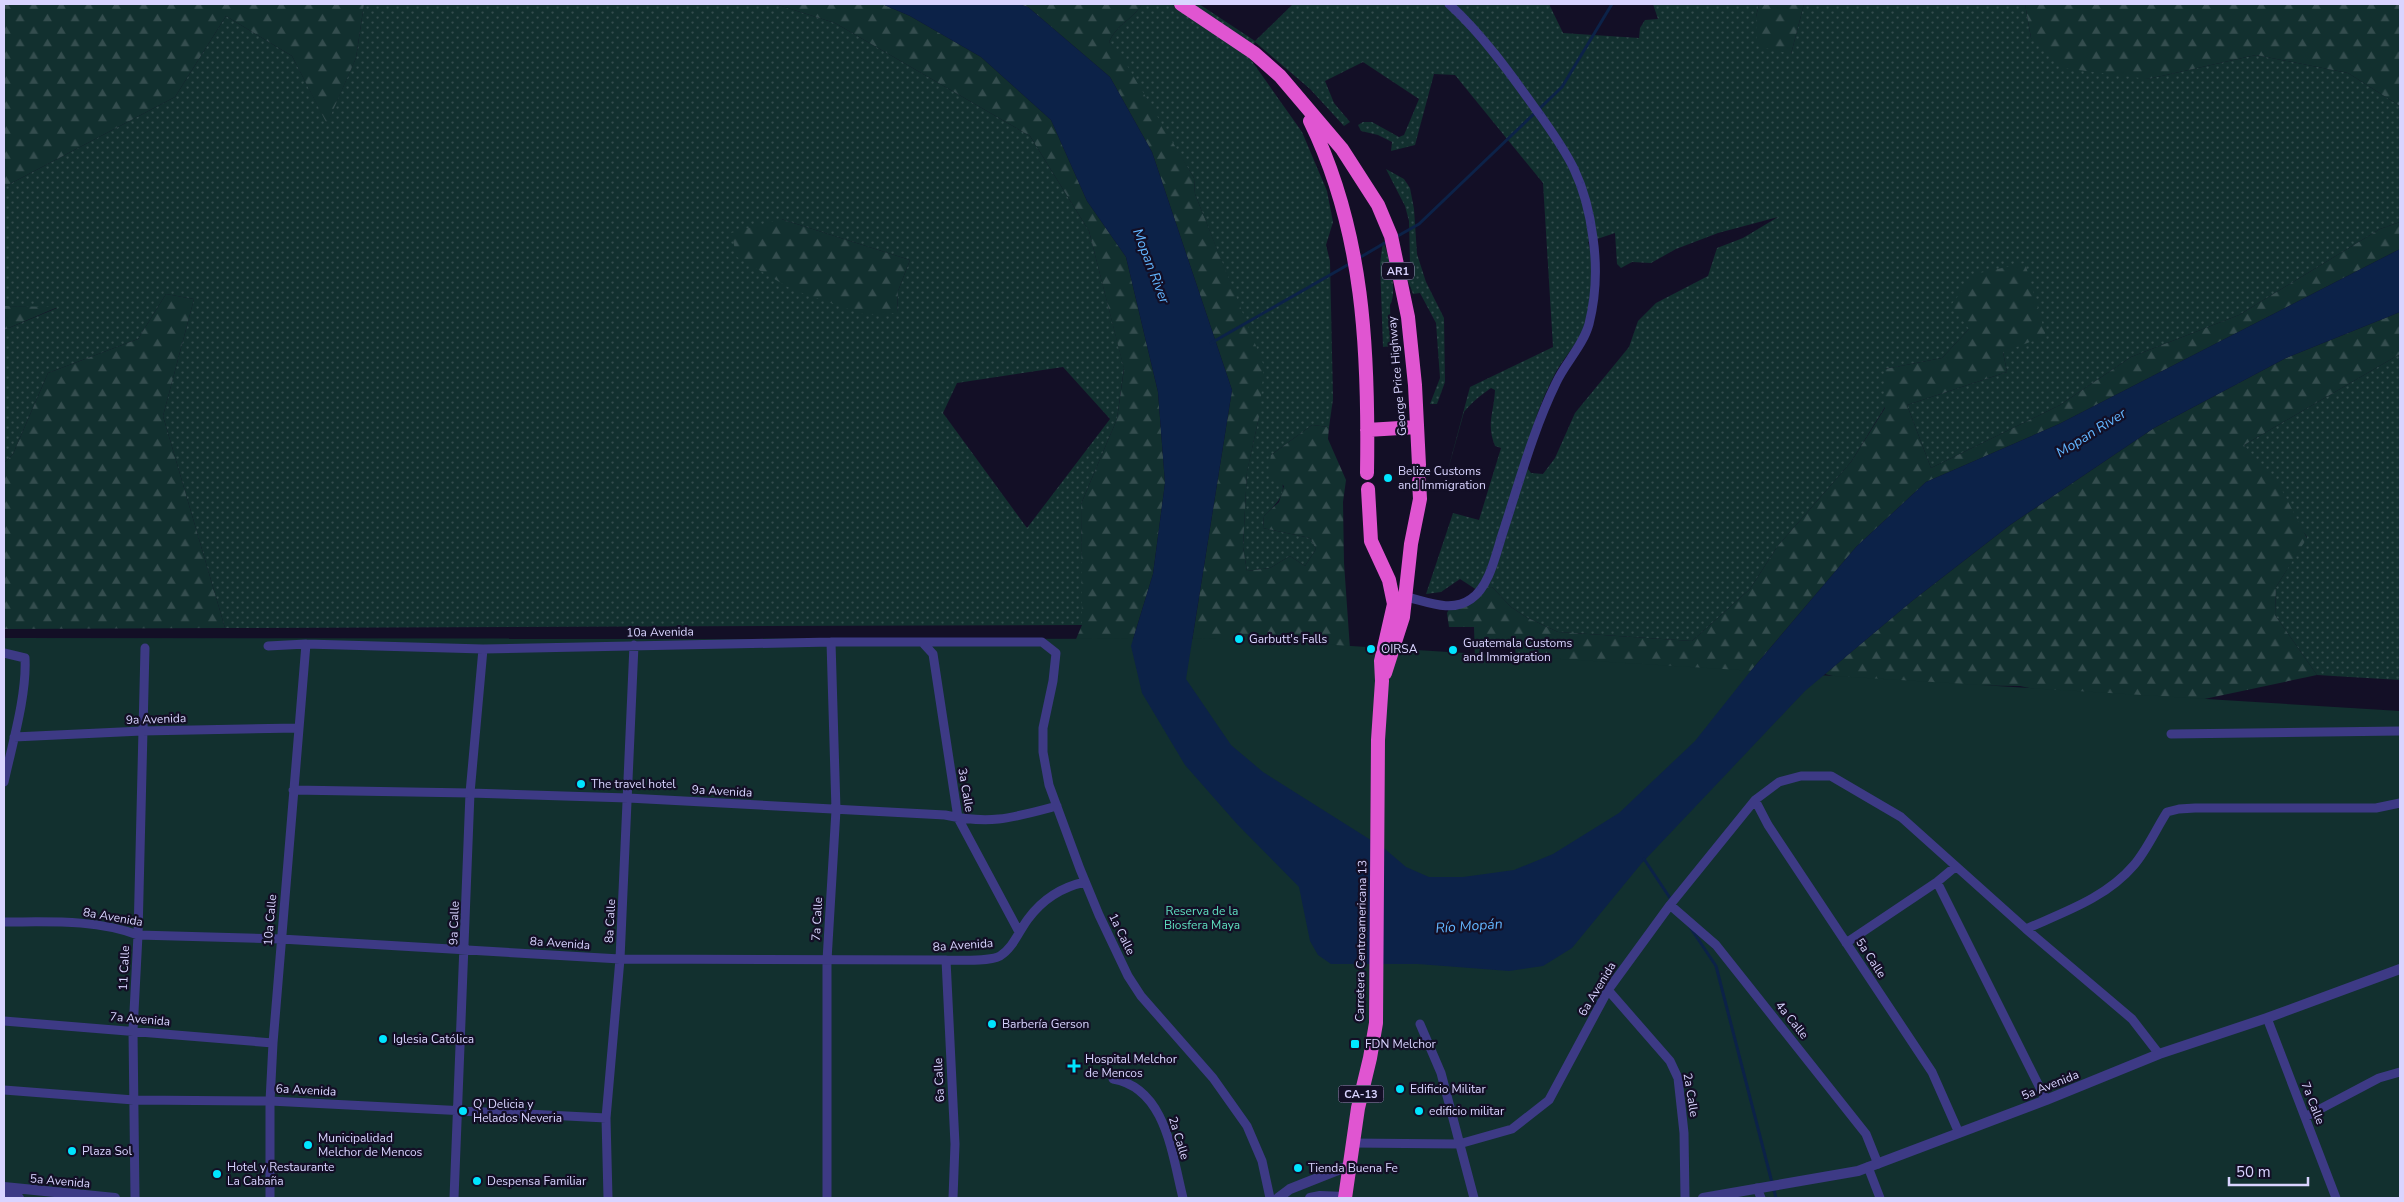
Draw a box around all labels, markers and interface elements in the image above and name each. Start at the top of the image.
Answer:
water label: Mopan River [1128,226,1174,307]
road number: AR1 [1382,262,1414,280]
street label: George Price Highway [1384,315,1410,437]
water label: Mopan River [2052,403,2130,462]
place label: Belize Customs and Immigration [1398,463,1486,493]
marker: Belize Customs and Immigration [1382,472,1394,484]
street label: 10a Avenida [626,623,694,641]
place label: Garbutt's Falls [1249,631,1328,647]
marker: Garbutt's Falls [1233,633,1245,645]
place label: Guatemala Customs and Immigration [1463,635,1572,665]
place label: OIRSA [1381,641,1418,657]
marker: OIRSA [1365,643,1377,655]
marker: Guatemala Customs and Immigration [1447,644,1459,656]
street label: 9a Avenida [125,710,187,728]
street label: 3a Calle [954,767,978,813]
place label: The travel hotel [591,776,676,792]
marker: The travel hotel [575,778,587,790]
street label: 9a Avenida [691,781,753,801]
street label: Carretera Centroamericana 13 [1352,860,1370,1022]
street label: 10a Calle [260,894,280,946]
street label: 7a Calle [808,896,826,942]
street label: 8a Calle [601,898,619,944]
street label: 9a Calle [445,901,463,945]
park label: Reserva de la Biosfera Maya [1164,903,1240,933]
street label: 8a Avenida [82,904,144,930]
street label: 1a Calle [1105,911,1139,957]
water label: Río Mopán [1435,914,1503,938]
street label: 8a Avenida [529,933,591,953]
street label: 8a Avenida [932,935,994,955]
street label: 5a Calle [1852,935,1890,981]
street label: 11 Calle [115,945,133,991]
street label: 6a Avenida [1575,959,1619,1019]
street label: 4a Calle [1772,998,1812,1042]
street label: 7a Avenida [109,1008,171,1030]
place label: Barbería Gerson [1002,1016,1089,1032]
marker: Barbería Gerson [986,1018,998,1030]
place label: Iglesia Católica [393,1031,474,1047]
marker: Iglesia Católica [377,1033,389,1045]
place label: FDN Melchor [1365,1036,1437,1052]
marker: FDN Melchor [1349,1038,1361,1050]
place label: Hospital Melchor de Mencos [1085,1051,1178,1081]
street label: 6a Calle [930,1057,948,1103]
marker: Hospital Melchor de Mencos [1067,1059,1081,1073]
street label: 5a Avenida [2019,1066,2081,1104]
street label: 2a Calle [1680,1072,1702,1118]
street label: 7a Calle [2298,1079,2328,1127]
street label: 6a Avenida [275,1080,337,1100]
place label: Edificio Militar [1410,1081,1486,1097]
marker: Edificio Militar [1394,1083,1406,1095]
road number: CA-13 [1338,1086,1384,1102]
place label: Q' Delicia y Helados Neveria [473,1096,562,1126]
place label: edificio militar [1429,1103,1505,1119]
marker: Q' Delicia y Helados Neveria [457,1105,469,1117]
marker: edificio militar [1413,1105,1425,1117]
street label: 2a Calle [1165,1114,1193,1162]
place label: Municipalidad Melchor de Mencos [318,1130,423,1160]
marker: Municipalidad Melchor de Mencos [302,1139,314,1151]
place label: Plaza Sol [82,1143,133,1159]
marker: Plaza Sol [66,1145,78,1157]
scale bar [2229,1154,2308,1186]
place label: Hotel y Restaurante La Cabaña [227,1159,334,1189]
place label: Tienda Buena Fe [1308,1160,1398,1176]
marker: Tienda Buena Fe [1292,1162,1304,1174]
text: 50 m [2236,1162,2271,1182]
marker: Hotel y Restaurante La Cabaña [211,1168,223,1180]
street label: 5a Avenida [29,1170,91,1192]
place label: Despensa Familiar [487,1173,587,1189]
marker: Despensa Familiar [471,1175,483,1187]

